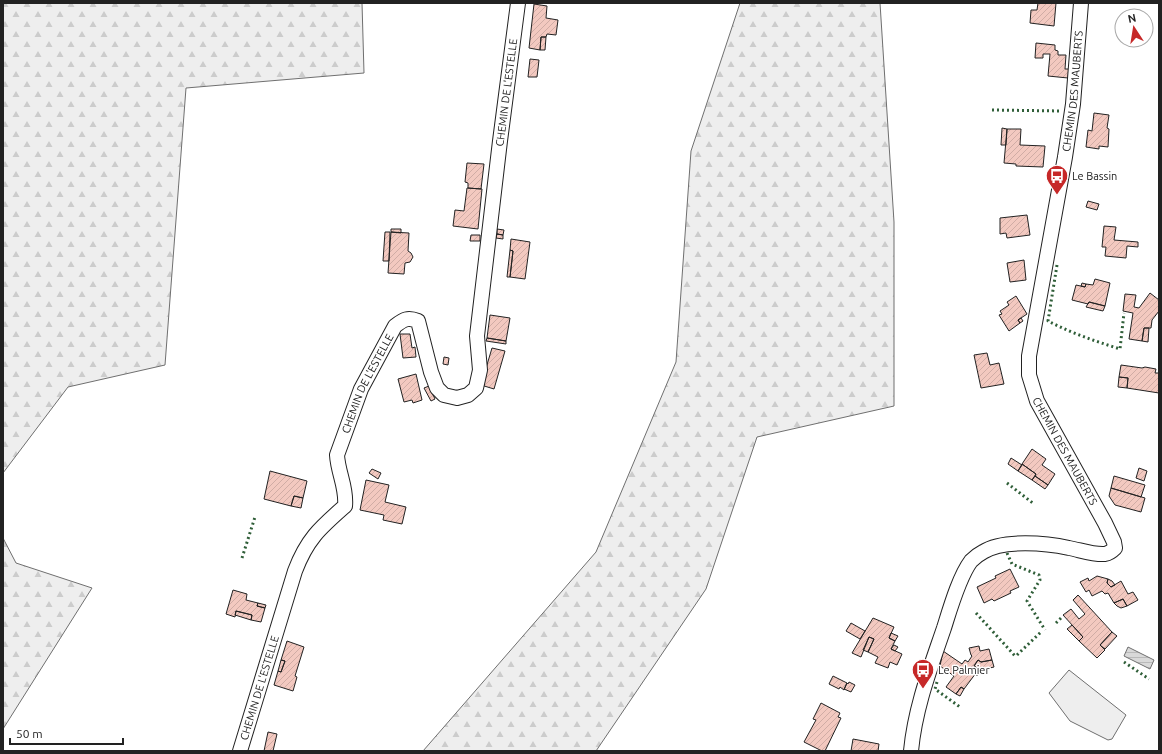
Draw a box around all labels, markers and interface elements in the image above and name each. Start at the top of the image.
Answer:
north arrow [1114,8,1154,48]
text: N [1127,11,1137,25]
street label: CHEMIN DES MAUBERTS [1060,30,1085,152]
street label: CHEMIN DE L'ESTELLE [493,38,519,147]
bus stop icon: Le Bassin [1044,163,1070,196]
place label: Le Bassin [1072,170,1117,182]
street label: CHEMIN DE L'ESTELLE [339,332,396,435]
street label: CHEMIN DES MAUBERTS [1030,395,1100,507]
street label: CHEMIN DE L'ESTELLE [238,634,281,742]
bus stop icon: Le Palmier [910,657,936,690]
place label: Le Palmier [938,664,990,676]
scale bar [10,720,123,746]
text: 50 m [16,727,43,740]

